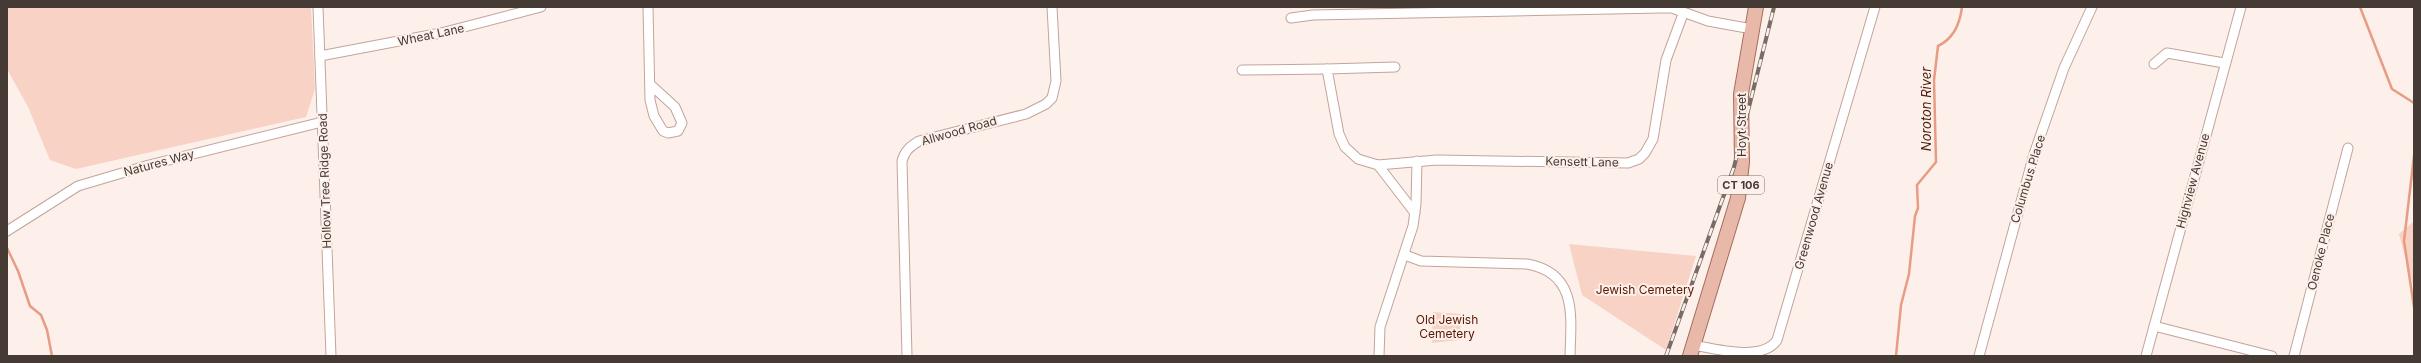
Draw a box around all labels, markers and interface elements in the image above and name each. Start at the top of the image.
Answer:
street label: Wheat Lane [396,20,466,49]
water label: Noroton River [1918,66,1934,151]
street label: Hoyt Street [1734,93,1749,157]
street label: Hollow Tree Ridge Road [315,113,334,249]
street label: Allwood Road [919,113,998,148]
street label: Highview Avenue [2173,132,2212,230]
street label: Columbus Place [2007,133,2048,225]
street label: Natures Way [122,146,196,179]
street label: Kensett Lane [1545,153,1619,170]
street label: Greenwood Avenue [1791,160,1836,271]
road number: CT 106 [1718,176,1764,194]
street label: Oenoke Place [2304,212,2337,292]
park label: Jewish Cemetery [1596,282,1695,297]
park label: Old Jewish Cemetery [1416,312,1478,341]

